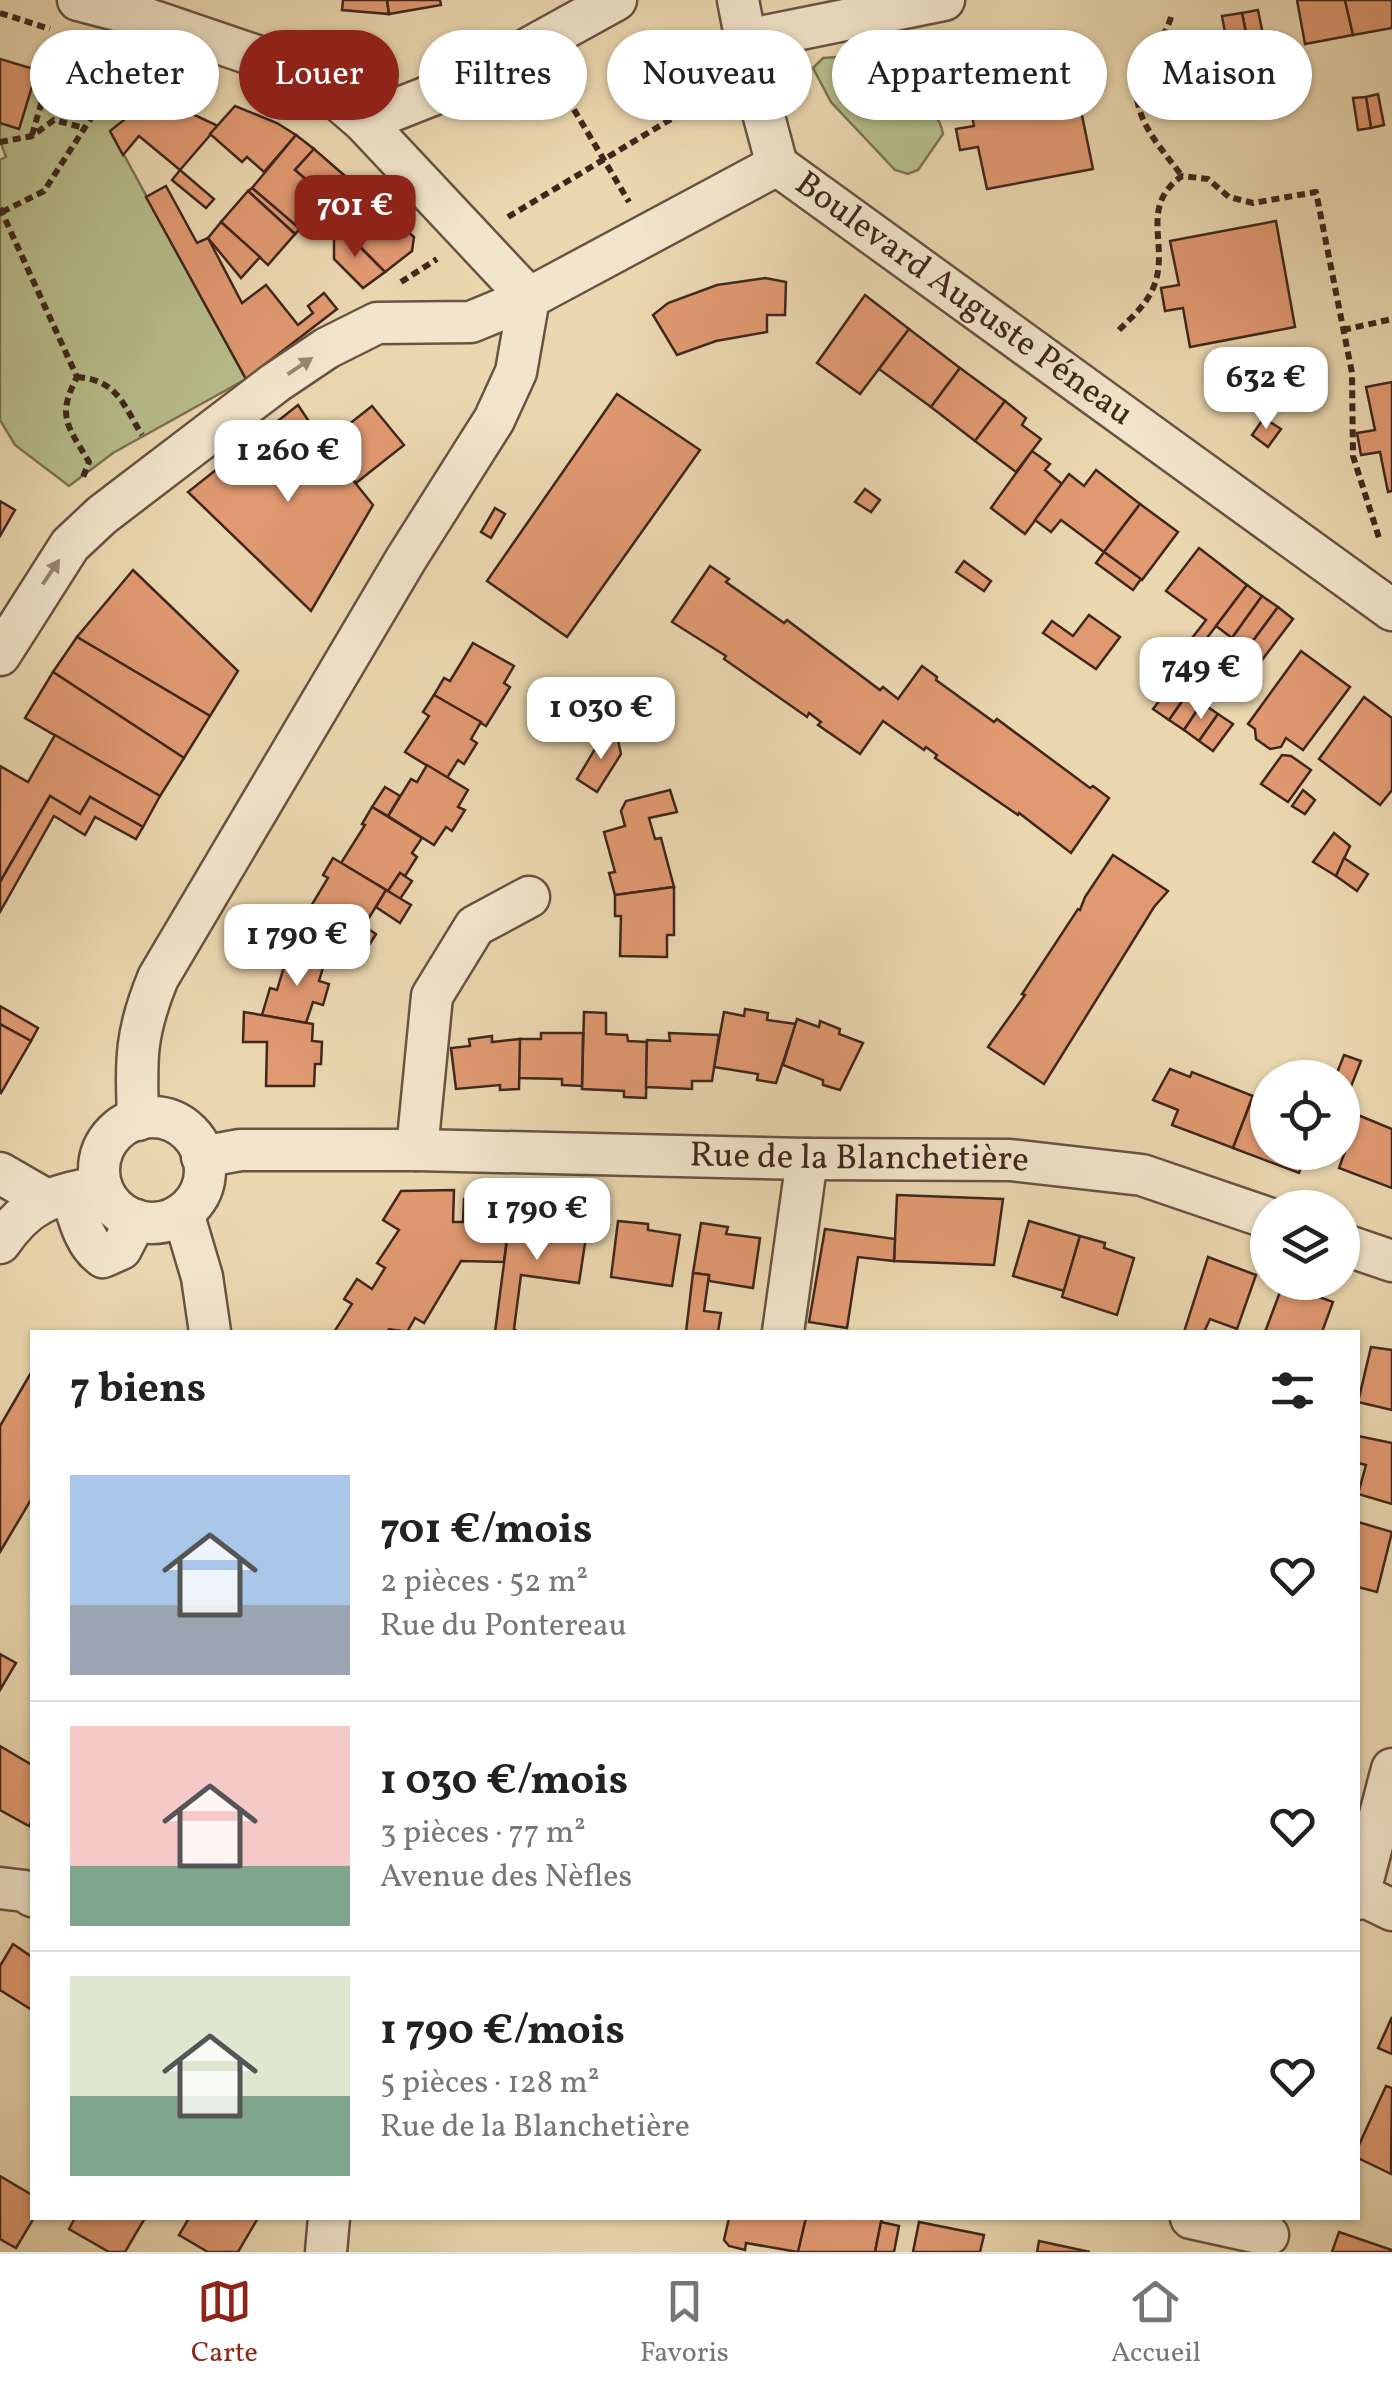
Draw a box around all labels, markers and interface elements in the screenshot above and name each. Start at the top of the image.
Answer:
chip: Acheter [30,30,219,120]
chip: Louer [239,30,399,120]
chip: Filtres [419,30,587,120]
chip: Nouveau [607,30,812,120]
chip: Appartement [832,30,1107,120]
chip: Maison [1127,30,1312,120]
street label: Boulevard Auguste Péneau [784,161,1142,439]
pin: 701 € [285,175,425,260]
text: 701 € [317,185,393,229]
pin: 632 € [1196,347,1336,432]
one-way arrow [287,357,314,376]
text: 632 € [1226,357,1306,401]
pin: 1 260 € [196,420,380,505]
text: 1 260 € [236,430,340,474]
one-way arrow [42,559,60,586]
pin: 749 € [1131,637,1271,722]
text: 749 € [1161,647,1241,691]
pin: 1 030 € [509,677,693,762]
text: 1 030 € [549,687,653,731]
pin: 1 790 € [205,904,389,989]
text: 1 790 € [246,914,348,958]
map controls [1250,1060,1360,1300]
button: locate [1250,1060,1360,1170]
street label: Rue de la Blanchetière [689,1132,1031,1186]
pin: 1 790 € [445,1178,629,1263]
text: 1 790 € [486,1188,588,1232]
button: layers [1250,1190,1360,1300]
text: 7 biens [70,1361,206,1420]
icon: filters [1265,1363,1320,1418]
text: 701 €/mois [380,1502,592,1561]
icon: home [150,1515,270,1635]
icon: heart [1265,1548,1320,1603]
text: 2 pièces · 52 m² [380,1561,588,1605]
text: Rue du Pontereau [380,1605,627,1649]
text: 1 030 €/mois [380,1753,628,1812]
icon: home [150,1766,270,1886]
icon: heart [1265,1799,1320,1854]
text: 3 pièces · 77 m² [380,1812,586,1856]
text: Avenue des Nèfles [380,1856,632,1900]
text: 1 790 €/mois [380,2003,625,2062]
icon: home [150,2016,270,2136]
icon: heart [1265,2049,1320,2104]
text: 5 pièces · 128 m² [380,2062,600,2106]
text: Rue de la Blanchetière [380,2106,690,2150]
tab: Carte [191,2274,258,2373]
tab: Favoris [640,2274,729,2373]
tab: Accueil [1111,2274,1201,2373]

